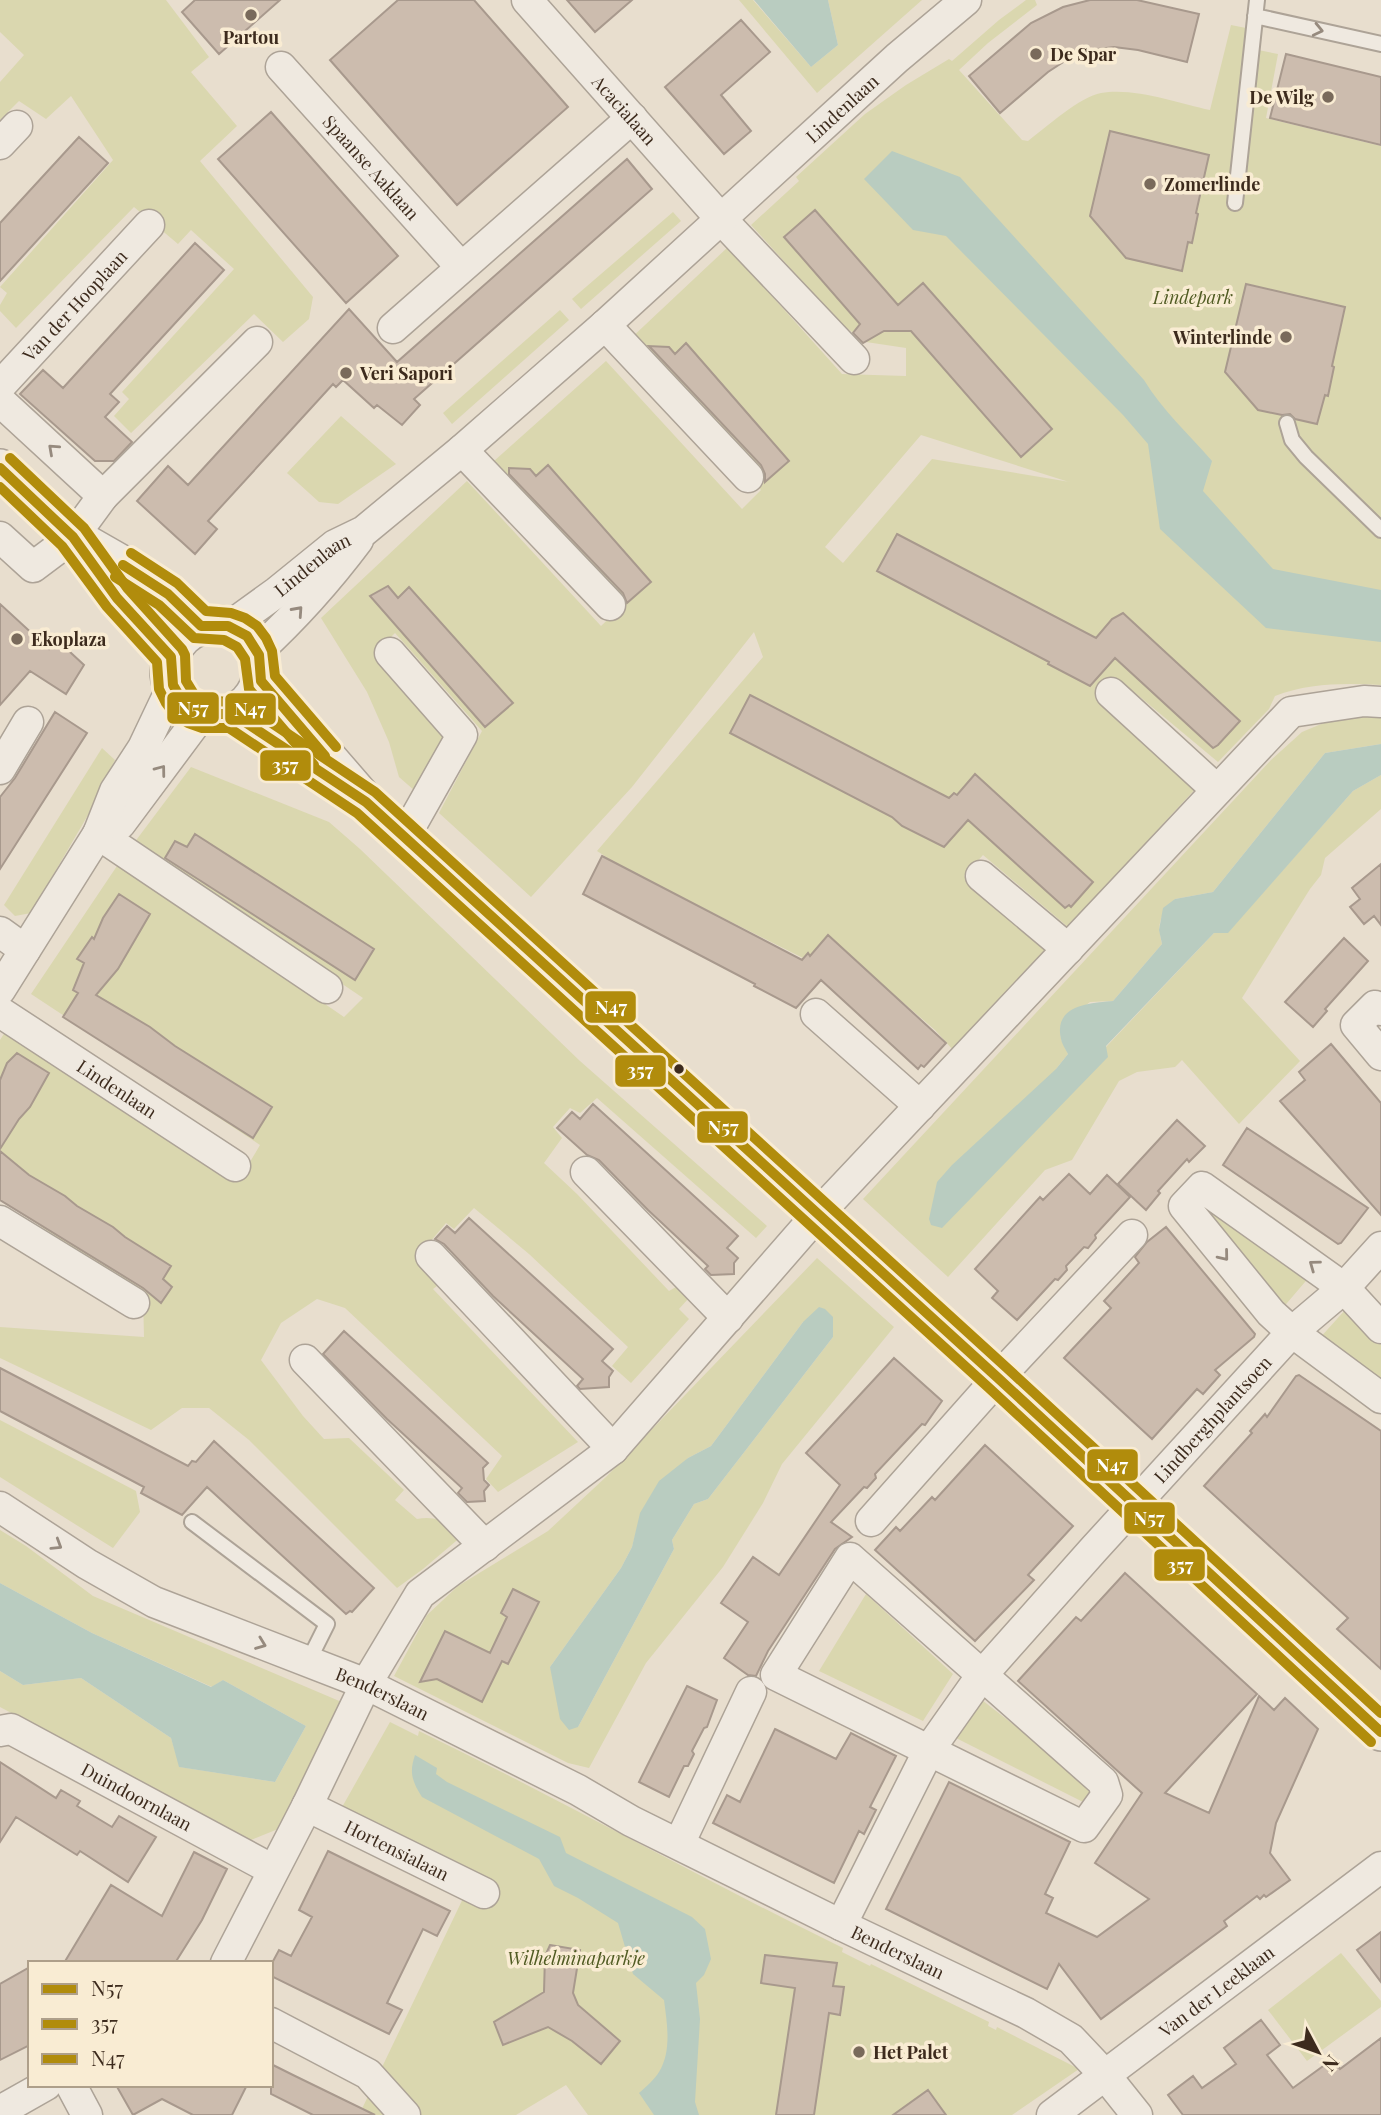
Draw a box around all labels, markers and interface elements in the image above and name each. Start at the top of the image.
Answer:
marker: Partou [243,7,259,23]
one-way arrow [1312,22,1324,36]
place label: Partou [223,25,279,49]
place label: De Spar [1050,42,1117,66]
marker: De Spar [1028,46,1044,62]
street label: Acacialaan [586,69,662,150]
street label: Lindenlaan [800,69,884,148]
place label: De Wilg [1249,85,1314,109]
marker: De Wilg [1320,89,1336,105]
street label: Spaanse Aaklaan [318,110,425,225]
place label: Zomerlinde [1164,172,1260,196]
marker: Zomerlinde [1142,176,1158,192]
street label: Van der Hooplaan [16,244,132,367]
park label: Lindepark [1152,285,1233,309]
place label: Winterlinde [1172,325,1272,349]
marker: Winterlinde [1278,329,1294,345]
place label: Veri Sapori [359,361,453,385]
marker: Veri Sapori [338,365,354,381]
one-way arrow [48,445,61,458]
street label: Lindenlaan [269,527,355,602]
one-way arrow [290,606,302,619]
place label: Ekoplaza [31,627,107,651]
marker: Ekoplaza [9,631,25,647]
line badge: N57 [166,691,220,725]
line badge: N47 [224,692,277,726]
text: N57 [177,694,209,720]
text: N47 [234,695,266,721]
line badge: 357 [259,749,312,782]
text: 357 [272,751,299,777]
one-way arrow [153,765,165,778]
line badge: N47 [584,990,637,1024]
text: N47 [595,993,627,1019]
street label: Lindenlaan [73,1054,162,1124]
line badge: 357 [614,1054,667,1088]
text: 357 [627,1056,654,1082]
unlabelled marker [672,1062,686,1076]
line badge: N57 [696,1110,749,1144]
text: N57 [707,1113,739,1139]
one-way arrow [1216,1248,1229,1261]
one-way arrow [1309,1261,1322,1274]
street label: Lindberghplantsoen [1148,1350,1277,1488]
line badge: N47 [1086,1448,1139,1482]
text: N47 [1096,1451,1128,1477]
line badge: N57 [1123,1501,1176,1535]
text: N57 [1133,1504,1165,1530]
one-way arrow [49,1536,62,1549]
line badge: 357 [1153,1548,1206,1582]
text: 357 [1167,1551,1194,1577]
one-way arrow [255,1635,267,1649]
street label: Benderslaan [332,1661,433,1726]
street label: Duindoornlaan [77,1757,197,1836]
street label: Hortensialaan [340,1814,453,1886]
street label: Benderslaan [847,1920,949,1985]
street label: Van der Leeklaan [1153,1940,1279,2043]
park label: Wilhelminaparkje [507,1946,645,1970]
legend [28,1961,273,2087]
text: N57 [91,1973,124,2001]
text: 357 [91,2008,118,2036]
north arrow [1283,2017,1353,2087]
place label: Het Palet [873,2040,949,2064]
text: N47 [91,2043,125,2071]
marker: Het Palet [851,2044,867,2060]
text: N [1317,2050,1346,2078]

